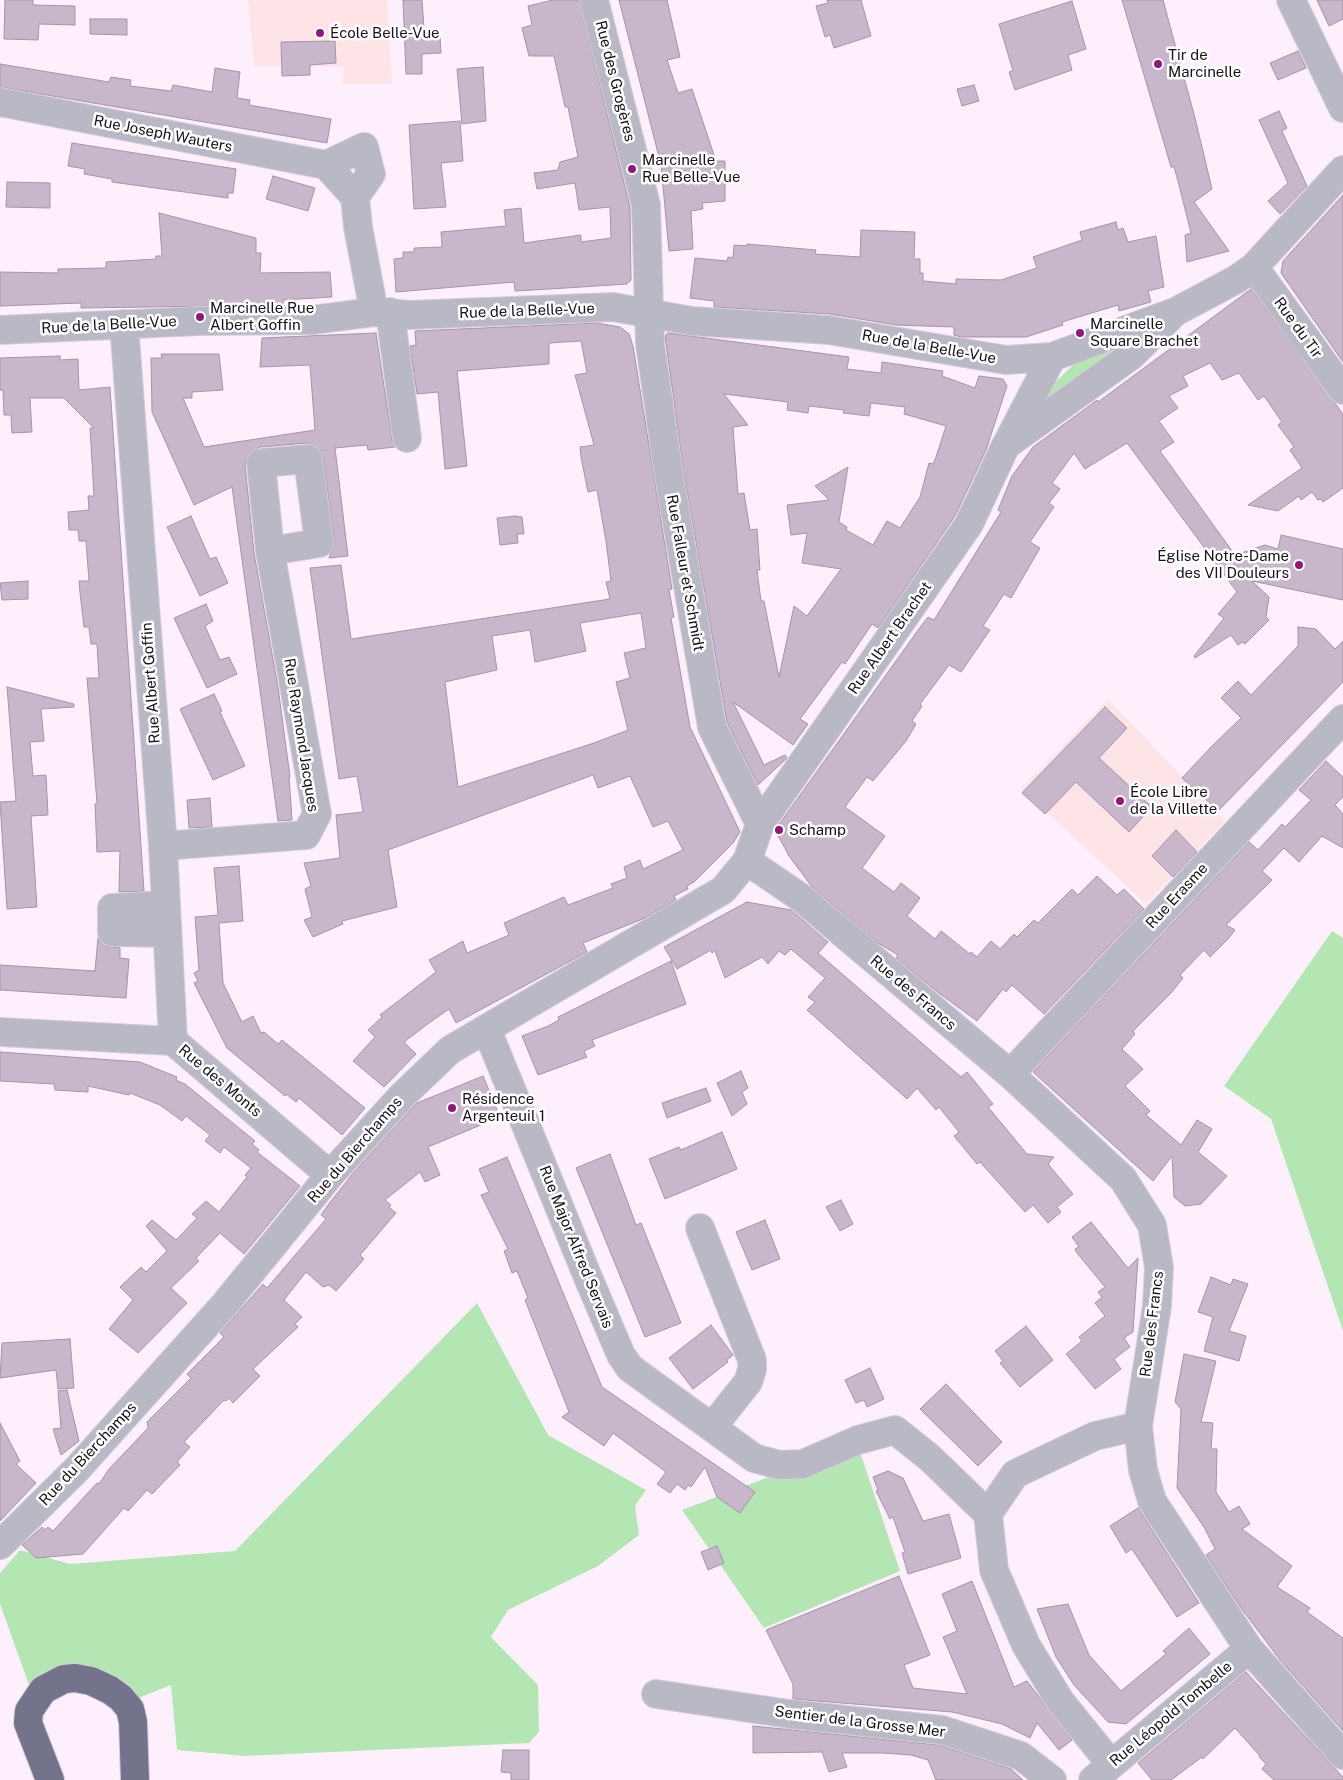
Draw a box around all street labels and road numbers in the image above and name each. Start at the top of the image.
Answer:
street label: Rue des Grogères [591,19,639,143]
street label: Rue Joseph Wauters [92,112,234,156]
street label: Rue du Tir [1270,294,1326,362]
street label: Rue de la Belle-Vue [459,300,595,322]
street label: Rue de la Belle-Vue [41,312,177,338]
street label: Rue de la Belle-Vue [861,326,997,368]
street label: Rue Falleur et Schmidt [662,493,708,653]
street label: Rue Albert Brachet [844,578,936,698]
street label: Rue Albert Goffin [138,622,164,744]
street label: Rue Raymond Jacques [280,657,322,813]
street label: Rue Erasme [1142,860,1212,932]
street label: Rue des Francs [866,952,960,1034]
street label: Rue des Monts [175,1041,265,1121]
street label: Rue du Bierchamps [304,1093,406,1207]
street label: Rue Major Alfred Servais [535,1163,617,1331]
street label: Rue des Francs [1137,1270,1167,1378]
street label: Rue du Bierchamps [36,1399,140,1509]
street label: Rue Léopold Tombelle [1106,1658,1236,1770]
street label: Sentier de la Grosse Mer [774,1703,946,1741]

